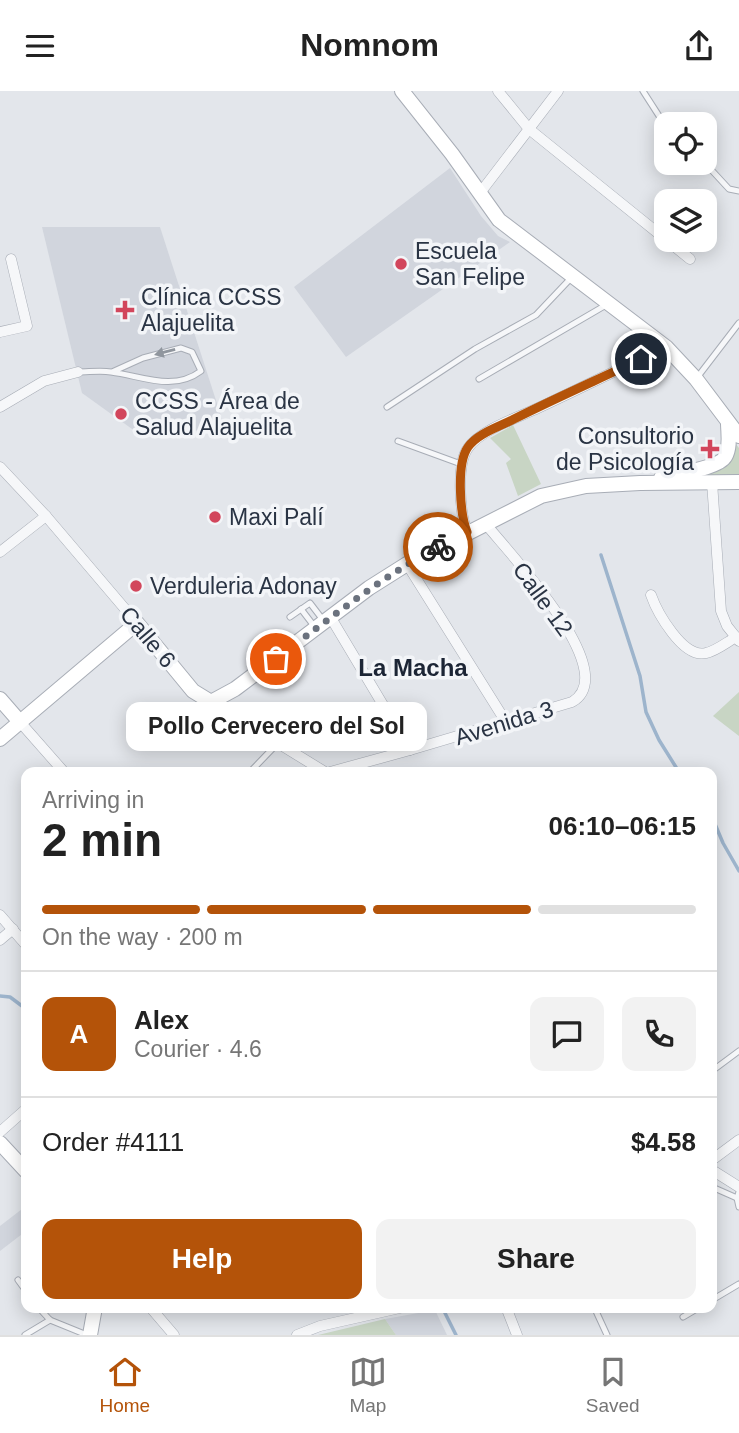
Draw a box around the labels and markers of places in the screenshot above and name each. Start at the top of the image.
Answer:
place label: Escuela San Felipe [415,238,525,290]
marker: Escuela San Felipe [393,256,409,272]
place label: Clínica CCSS Alajuelita [141,284,282,336]
marker: Clínica CCSS Alajuelita [115,300,135,320]
pin [611,329,671,389]
place label: CCSS - Área de Salud Alajuelita [135,388,300,440]
marker: CCSS - Área de Salud Alajuelita [113,406,129,422]
place label: Consultorio de Psicología [556,423,694,475]
marker: Consultorio de Psicología [700,439,720,459]
place label: Maxi Palí [229,504,324,530]
marker: Maxi Palí [207,509,223,525]
place label: Verduleria Adonay [150,573,337,599]
marker: Verduleria Adonay [128,578,144,594]
pin [246,629,306,689]
callout: Pollo Cervecero del Sol [126,701,426,750]

